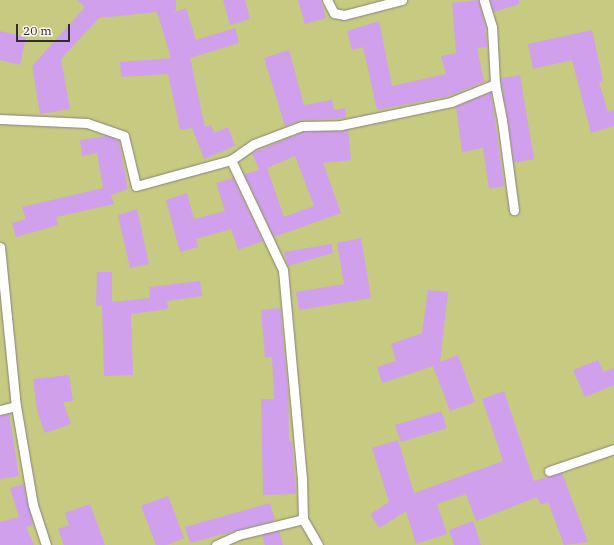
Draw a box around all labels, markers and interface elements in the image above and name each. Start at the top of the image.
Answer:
scale bar [18,16,72,42]
text: 20 m [23,23,52,38]

